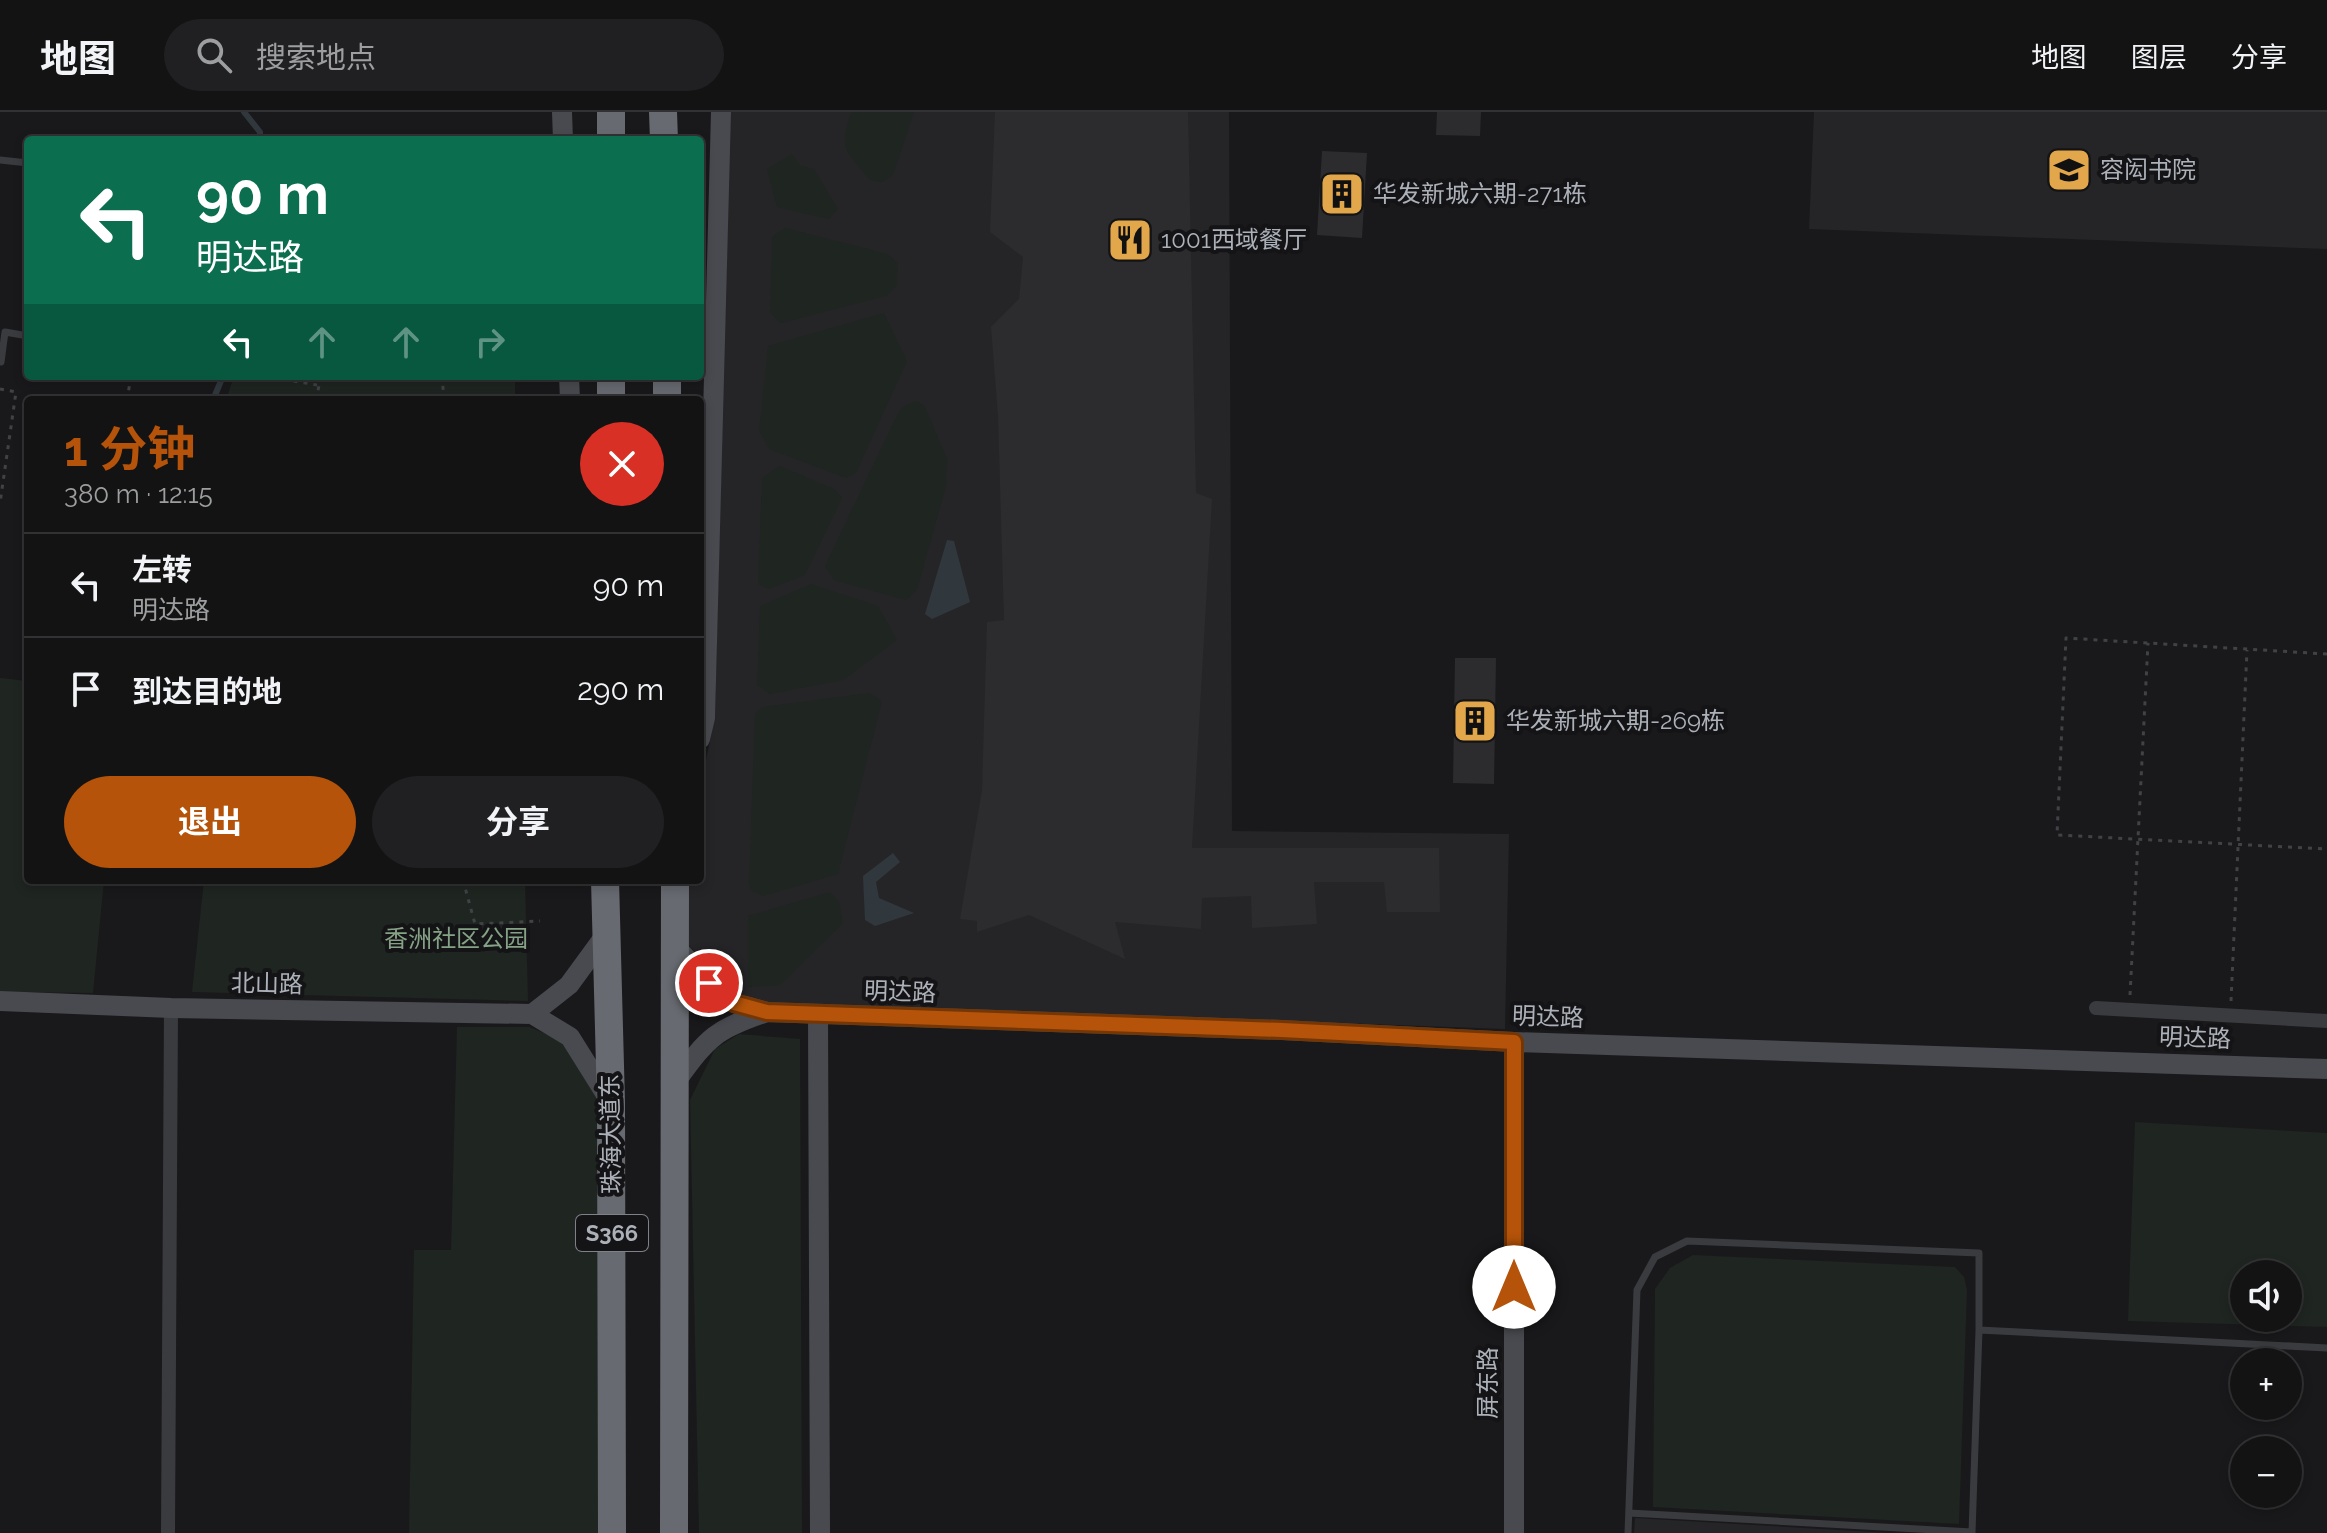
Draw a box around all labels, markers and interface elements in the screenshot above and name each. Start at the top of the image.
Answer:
search box [164,19,724,91]
icon: search [192,33,236,77]
text: 地图 [40,36,116,81]
text: 搜索地点 [256,40,376,75]
text: 地图 [2031,41,2087,74]
text: 图层 [2131,41,2187,74]
text: 分享 [2231,41,2287,74]
school or university icon: 容闳书院 [2045,146,2093,194]
place label: 容闳书院 [2100,155,2196,184]
text: 90 m [196,161,329,227]
icon: left [64,168,168,272]
building icon: 华发新城六期-271栋 [1318,170,1366,218]
place label: 华发新城六期-271栋 [1373,179,1587,208]
restaurant icon: 1001西域餐厅 [1106,216,1154,264]
place label: 1001西域餐厅 [1161,225,1307,254]
text: 明达路 [196,236,304,278]
icon: left [216,320,260,364]
icon: ahead [300,320,344,364]
icon: ahead [384,320,428,364]
icon: right [468,320,512,364]
text: 1 分钟 [64,421,195,477]
button: close [580,422,664,506]
text: 380 m · 12:15 [64,479,213,509]
text: 左转 [132,552,192,587]
icon: left [64,563,108,607]
text: 90 m [593,568,664,603]
text: 明达路 [132,595,210,625]
icon: arrive [64,667,108,711]
text: 290 m [577,672,664,707]
text: 到达目的地 [132,674,282,709]
building icon: 华发新城六期-269栋 [1451,697,1499,745]
place label: 华发新城六期-269栋 [1506,706,1725,735]
button: 退出 [64,776,356,868]
button: 分享 [372,776,664,868]
park label: 香洲社区公园 [384,924,528,953]
pin [675,949,743,1017]
icon: arrive [687,961,731,1005]
street label: 北山路 [231,968,303,999]
street label: 明达路 [864,976,937,1007]
street label: 明达路 [1512,1001,1585,1032]
street label: 明达路 [2159,1022,2232,1053]
street label: 珠海大道东 [595,1074,626,1194]
road number: S366 [576,1215,648,1251]
position arrow [1472,1245,1556,1329]
map controls [2230,1260,2302,1508]
button: sound [2230,1260,2302,1332]
street label: 屏东路 [1473,1347,1502,1419]
button: + [2230,1348,2302,1420]
button: − [2230,1436,2302,1508]

